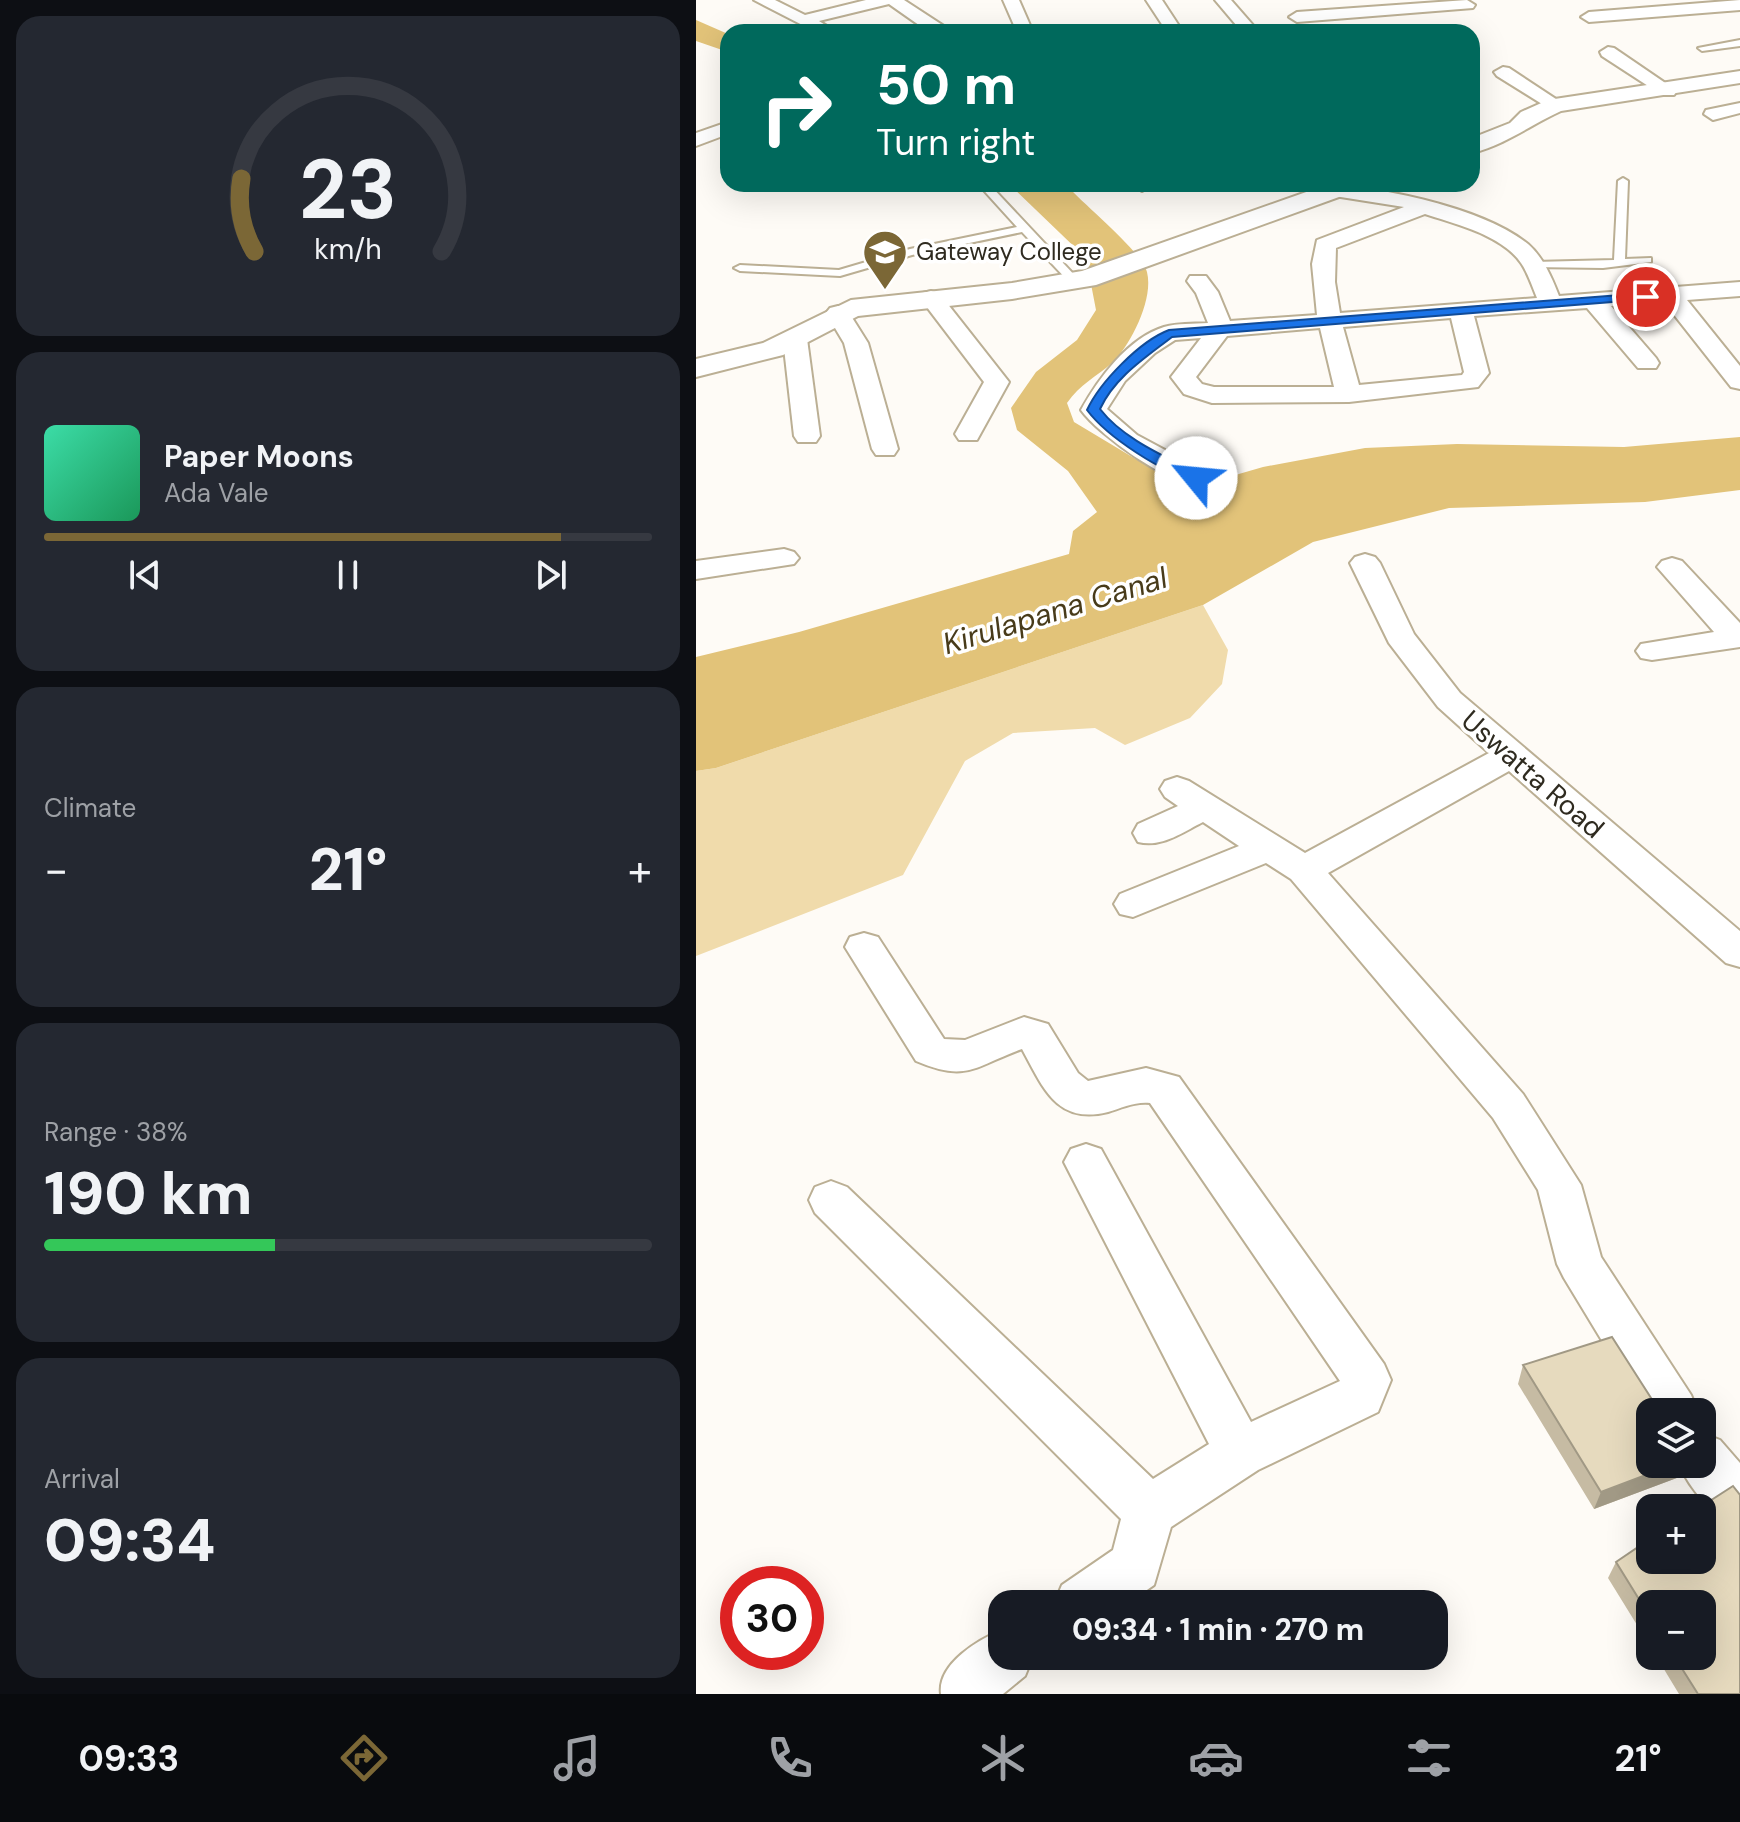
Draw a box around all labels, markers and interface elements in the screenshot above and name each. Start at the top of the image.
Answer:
text: 50 m [876,48,1016,121]
icon: right [744,56,848,160]
text: Turn right [876,119,1035,166]
text: 23 [299,134,397,243]
school or university icon: Gateway College [861,228,909,291]
text: km/h [314,231,382,268]
place label: Gateway College [916,236,1102,267]
pin [1612,263,1680,331]
icon: arrive [1624,275,1668,319]
position arrow [1154,436,1238,520]
text: Paper Moons [164,437,354,476]
text: Ada Vale [164,476,269,510]
icon: previous [123,553,167,597]
icon: pause [326,553,370,597]
icon: next [529,553,573,597]
water label: Kirulapana Canal [938,558,1173,663]
street label: Uswatta Road [1454,702,1612,847]
text: Climate [44,791,136,825]
text: 21° [309,830,387,909]
text: − [44,841,68,899]
text: + [628,841,652,899]
text: Range · 38% [44,1115,188,1149]
text: 190 km [44,1154,252,1233]
map controls [1636,1398,1716,1670]
button: layers [1636,1398,1716,1478]
text: Arrival [44,1462,120,1496]
button: + [1636,1494,1716,1574]
text: 09:34 [44,1501,216,1580]
speed limit sign: 30 [720,1566,824,1670]
button: − [1636,1590,1716,1670]
text: 09:34 · 1 min · 270 m [1072,1610,1364,1649]
icon: directions [336,1730,392,1786]
icon: music [549,1730,605,1786]
icon: phone [762,1730,818,1786]
icon: climate [975,1730,1031,1786]
icon: car [1188,1730,1244,1786]
icon: filters [1401,1730,1457,1786]
text: 09:33 [79,1735,179,1782]
text: 21° [1615,1735,1661,1782]

